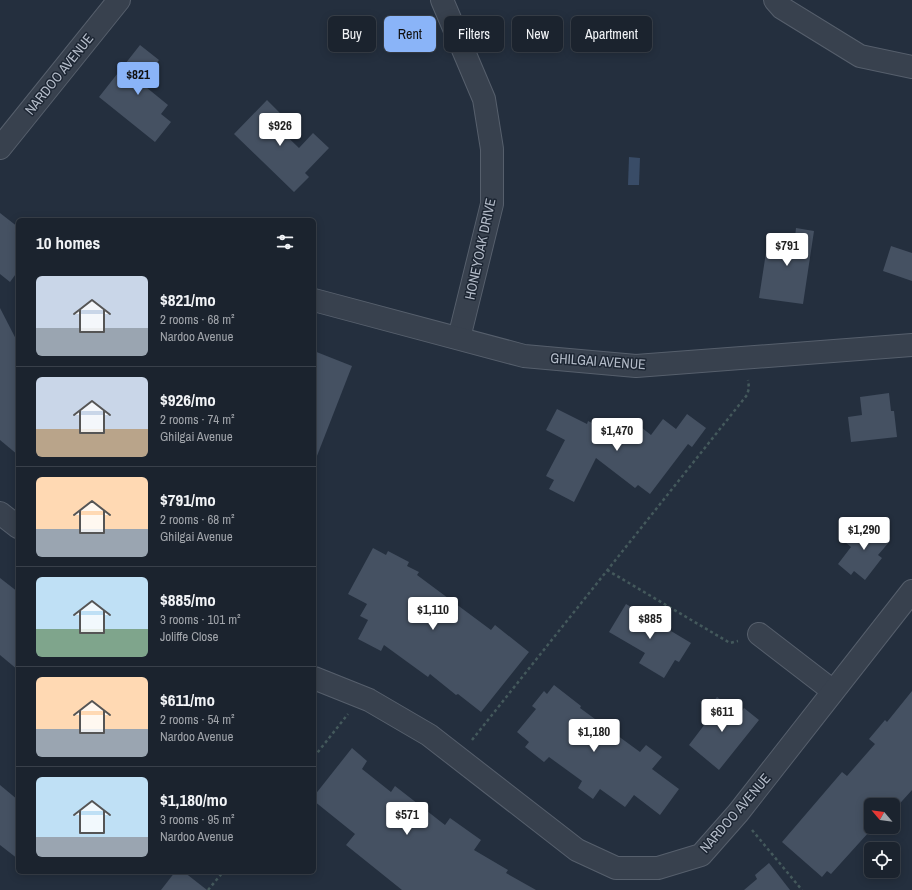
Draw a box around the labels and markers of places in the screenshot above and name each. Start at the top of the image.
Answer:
pin: $821 [114,62,162,96]
pin: $926 [256,113,304,147]
pin: $791 [763,233,811,267]
pin: $1,470 [584,418,650,452]
pin: $1,290 [831,517,897,551]
pin: $1,110 [400,597,466,631]
pin: $885 [626,606,674,640]
pin: $611 [698,699,746,733]
pin: $1,180 [561,719,627,753]
pin: $571 [383,802,431,836]

